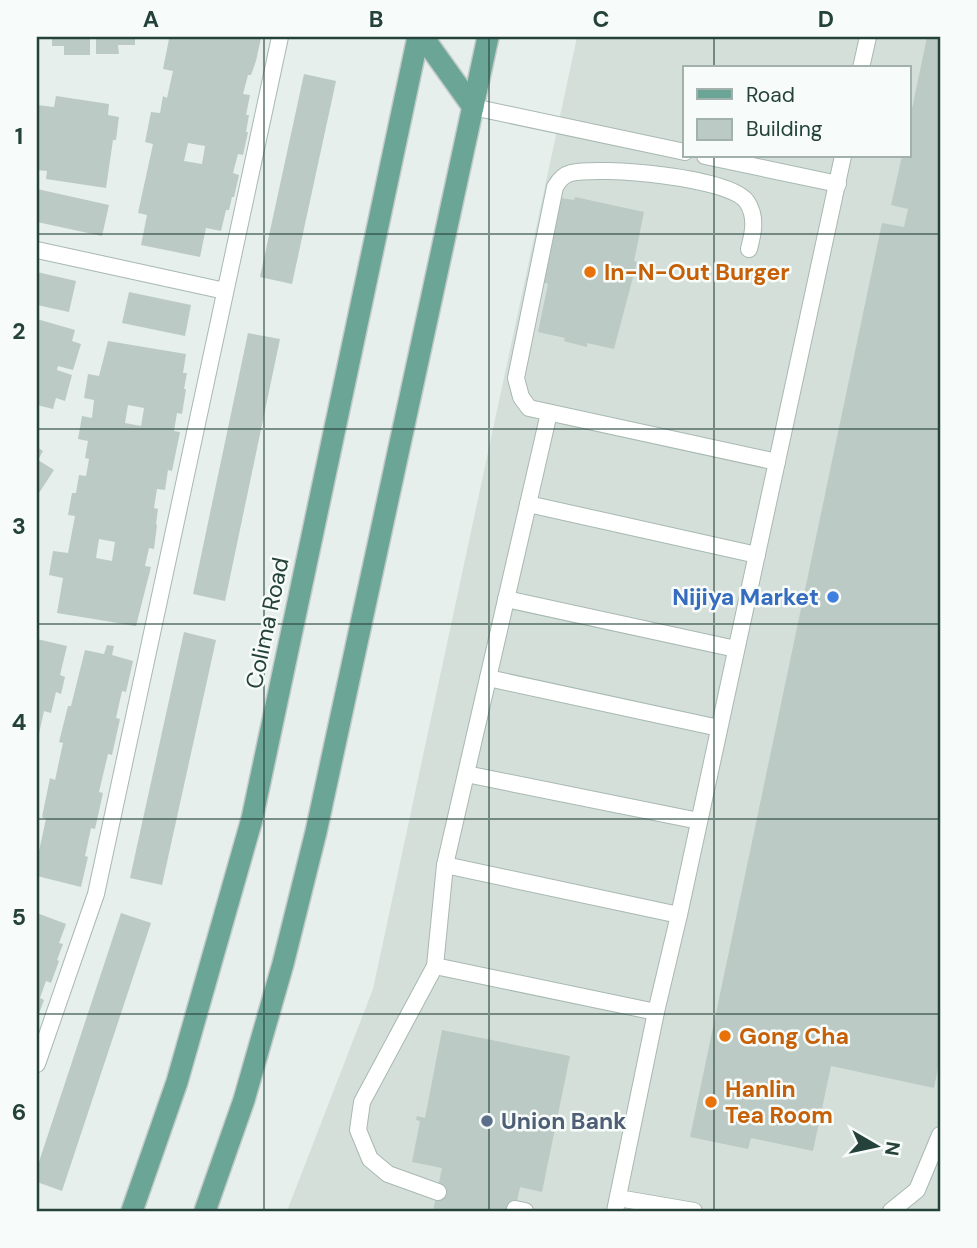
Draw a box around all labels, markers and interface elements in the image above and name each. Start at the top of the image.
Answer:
text: A [143,4,159,34]
text: B [369,4,383,34]
text: C [593,4,609,34]
text: D [818,4,834,34]
legend [683,66,911,158]
text: Road [746,81,795,109]
text: Building [746,115,823,143]
text: 1 [15,121,23,151]
place label: In-N-Out Burger [604,257,790,287]
marker: In-N-Out Burger [582,264,598,280]
text: 2 [12,316,26,346]
text: 3 [12,511,26,541]
street label: Colima Road [238,555,296,691]
place label: Nijiya Market [672,582,819,612]
marker: Nijiya Market [825,589,841,605]
text: 4 [12,707,27,737]
text: 5 [12,902,26,932]
place label: Gong Cha [739,1021,849,1051]
marker: Gong Cha [717,1028,733,1044]
place label: Hanlin Tea Room [725,1074,833,1130]
marker: Hanlin Tea Room [703,1094,719,1110]
text: 6 [12,1097,26,1127]
place label: Union Bank [501,1106,627,1136]
north arrow [841,1112,911,1182]
marker: Union Bank [479,1113,495,1129]
text: N [879,1140,906,1157]

